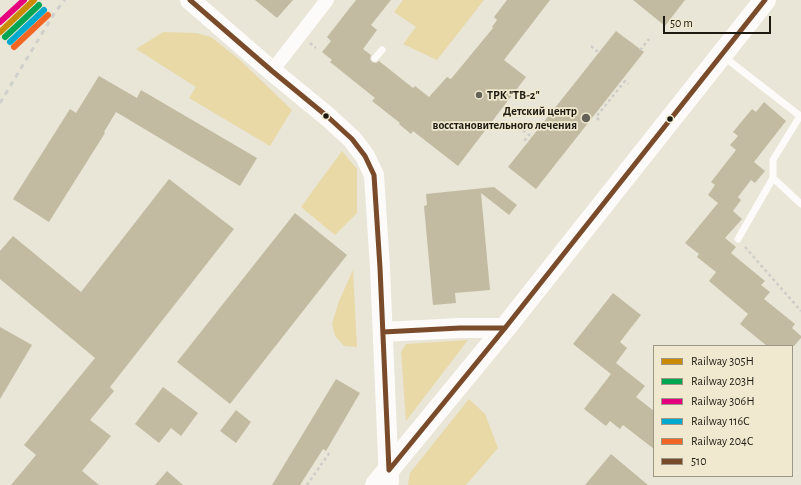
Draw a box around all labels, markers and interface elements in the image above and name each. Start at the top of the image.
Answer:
scale bar [665,8,773,34]
text: 50 m [670,17,693,29]
place label: ТРК "ТВ-2" [487,88,540,102]
marker: ТРК "ТВ-2" [474,90,484,100]
place label: Детский центр восстановительного лечения [433,104,577,132]
unlabelled marker [321,111,331,121]
marker: Детский центр восстановительного лечения [580,112,592,124]
unlabelled marker [665,114,675,124]
legend [653,345,793,477]
text: Railway 305Н [691,355,754,367]
text: Railway 203Н [691,375,754,387]
text: Railway 306Н [691,395,755,407]
text: Railway 116С [691,415,750,427]
text: Railway 204С [691,435,754,447]
text: 510 [691,455,706,467]

